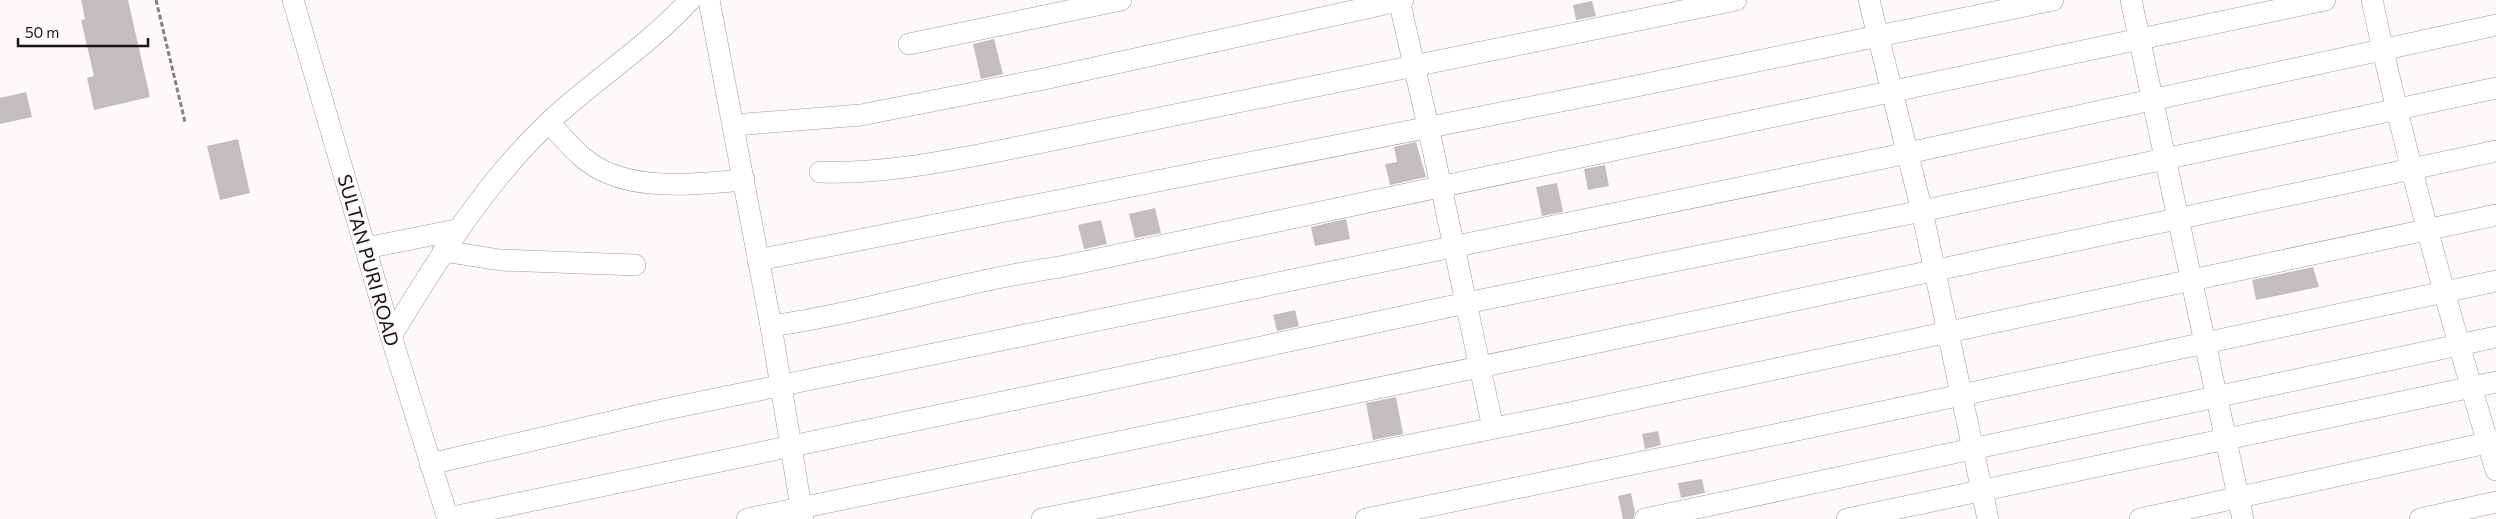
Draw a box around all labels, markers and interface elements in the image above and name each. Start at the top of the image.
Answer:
scale bar [18,15,148,47]
text: 50 m [25,23,59,41]
street label: SULTAN PURI ROAD [333,171,405,349]

